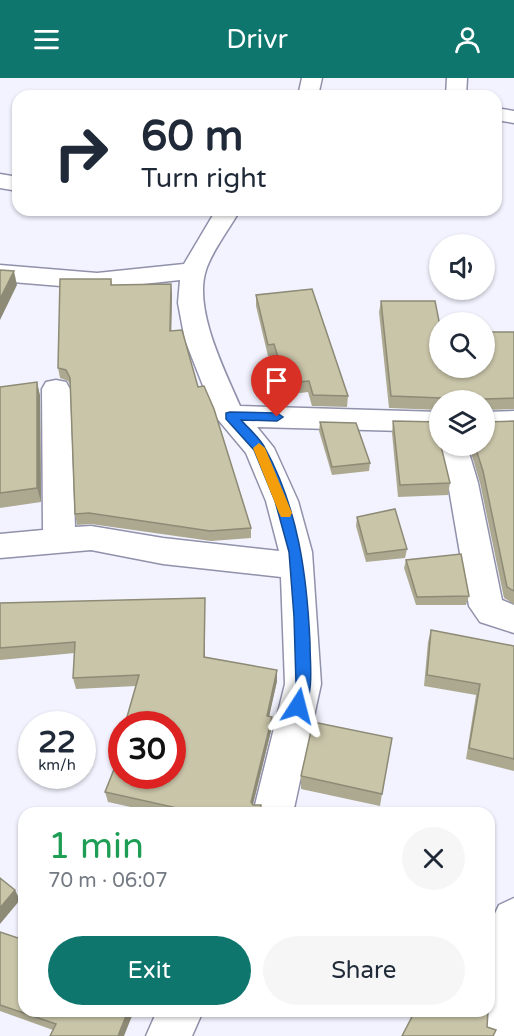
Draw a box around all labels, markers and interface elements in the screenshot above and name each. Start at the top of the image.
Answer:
icon: menu [30,23,63,56]
text: Drivr [226,23,288,56]
icon: person [451,23,484,56]
text: 60 m [141,111,243,162]
icon: right [42,114,120,192]
text: Turn right [141,162,267,195]
map controls [429,234,495,456]
button: sound [429,234,495,300]
button: search [429,312,495,378]
pin [251,355,302,417]
icon: arrive [260,364,293,397]
button: layers [429,390,495,456]
position arrow [266,674,330,738]
speed limit sign: 30 [108,711,186,789]
text: 22 [38,724,76,761]
text: km/h [38,756,76,774]
text: 1 min [48,825,144,868]
button: close [402,827,465,890]
text: 70 m · 06:07 [48,869,168,893]
button: Exit [48,936,251,1005]
button: Share [263,936,465,1005]

